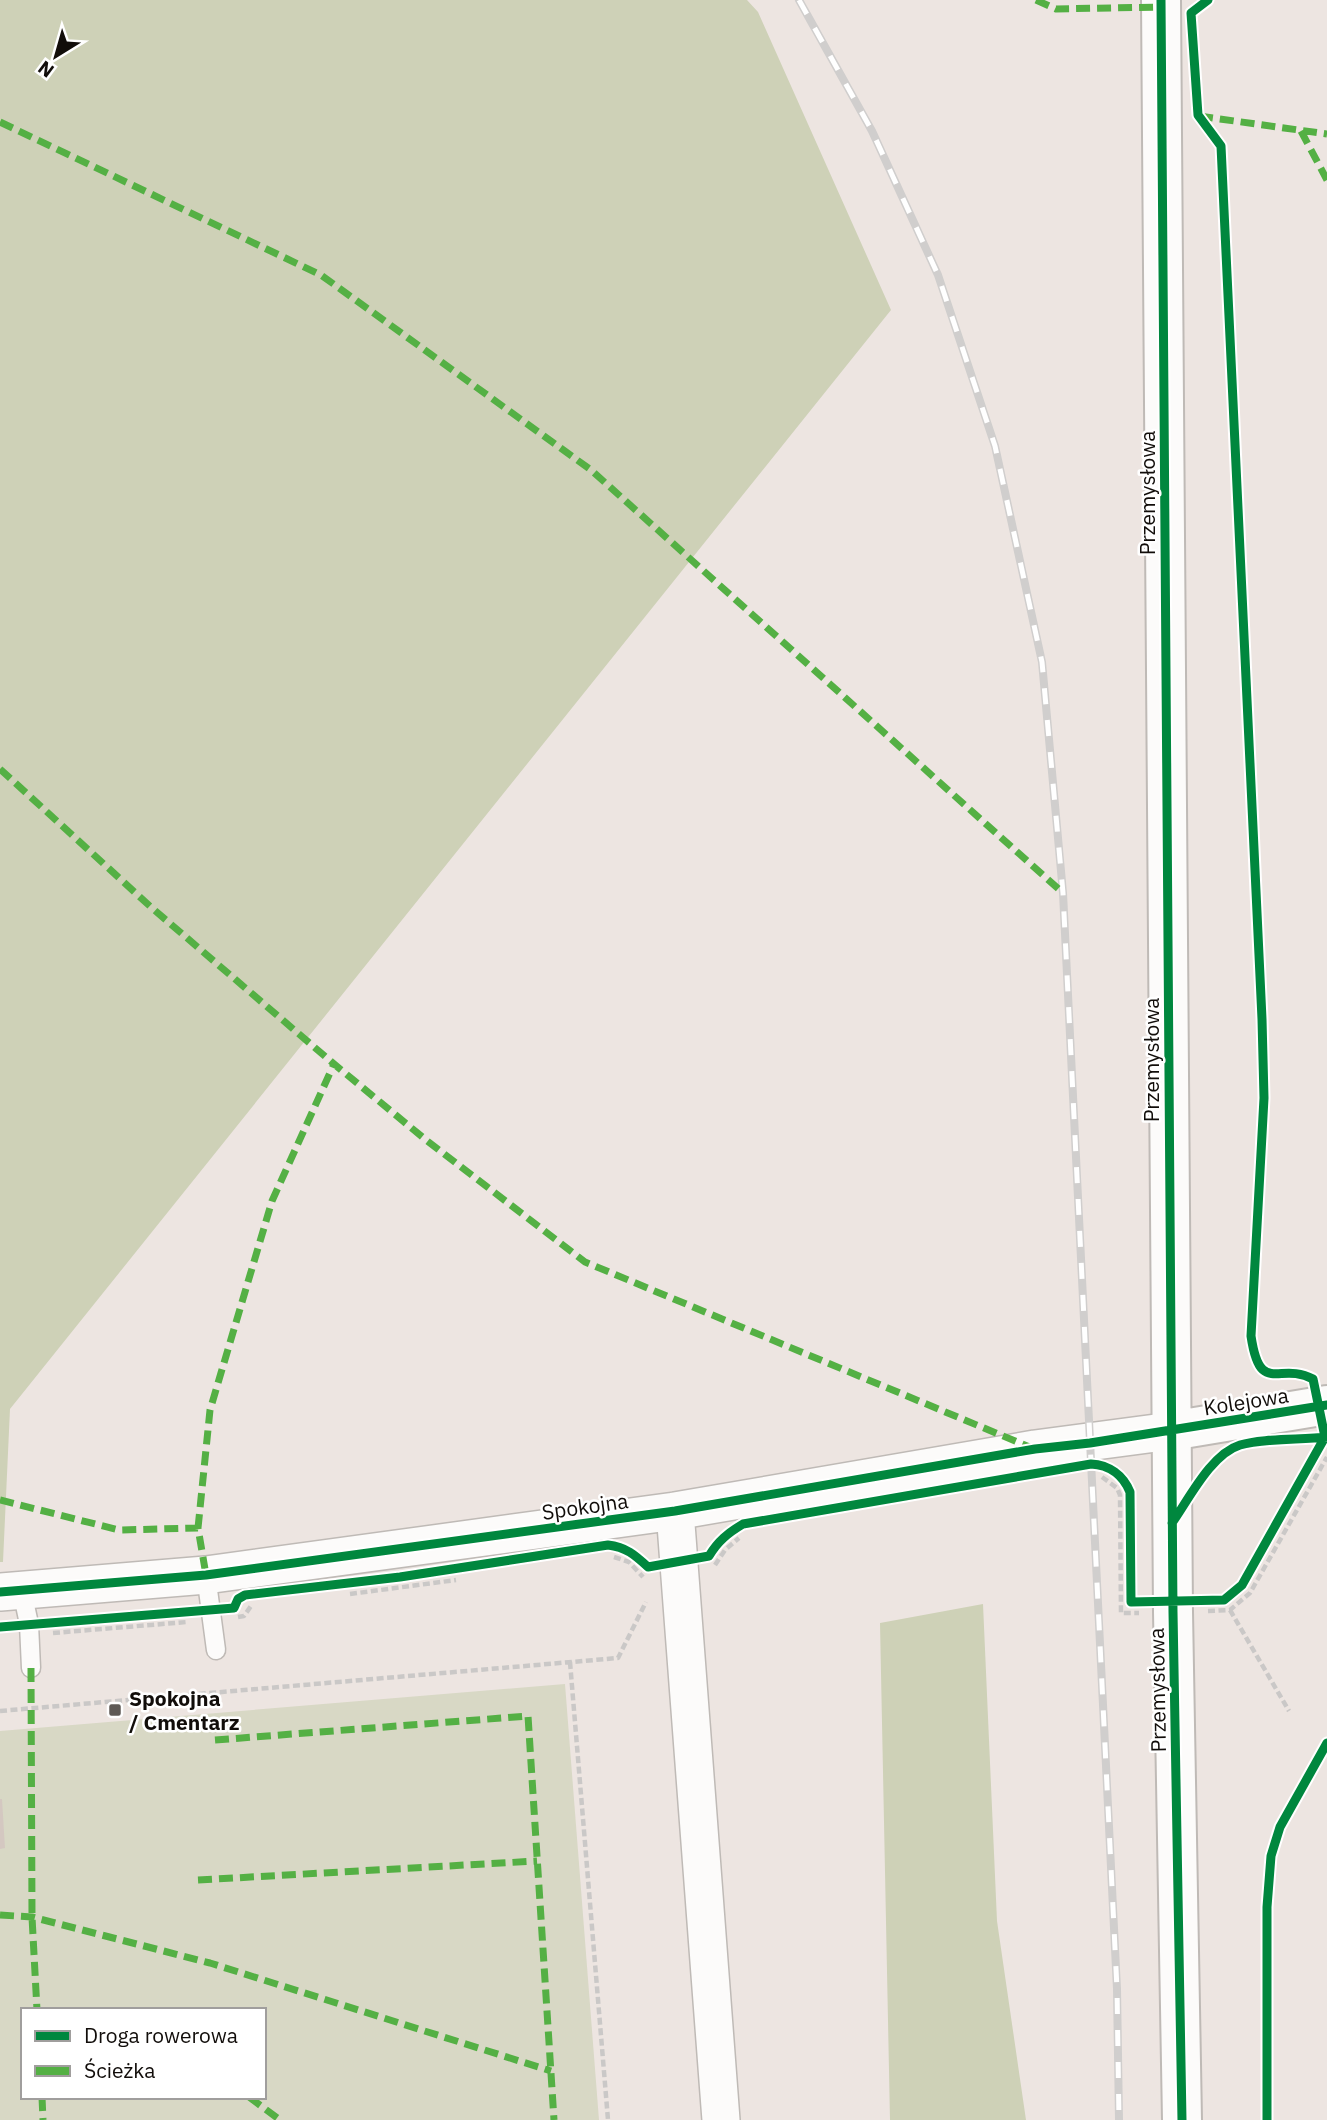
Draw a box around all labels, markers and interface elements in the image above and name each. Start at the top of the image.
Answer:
north arrow [21,21,91,91]
text: N [33,56,58,83]
street label: Przemysłowa [1133,431,1161,555]
street label: Przemysłowa [1137,998,1165,1122]
street label: Kolejowa [1201,1380,1291,1422]
street label: Spokojna [540,1486,630,1526]
street label: Przemysłowa [1142,1627,1172,1753]
place label: Spokojna / Cmentarz [129,1684,240,1736]
marker: Spokojna / Cmentarz [107,1702,123,1718]
legend [21,2008,266,2099]
text: Droga rowerowa [84,2021,238,2049]
text: Ścieżka [84,2056,155,2084]

